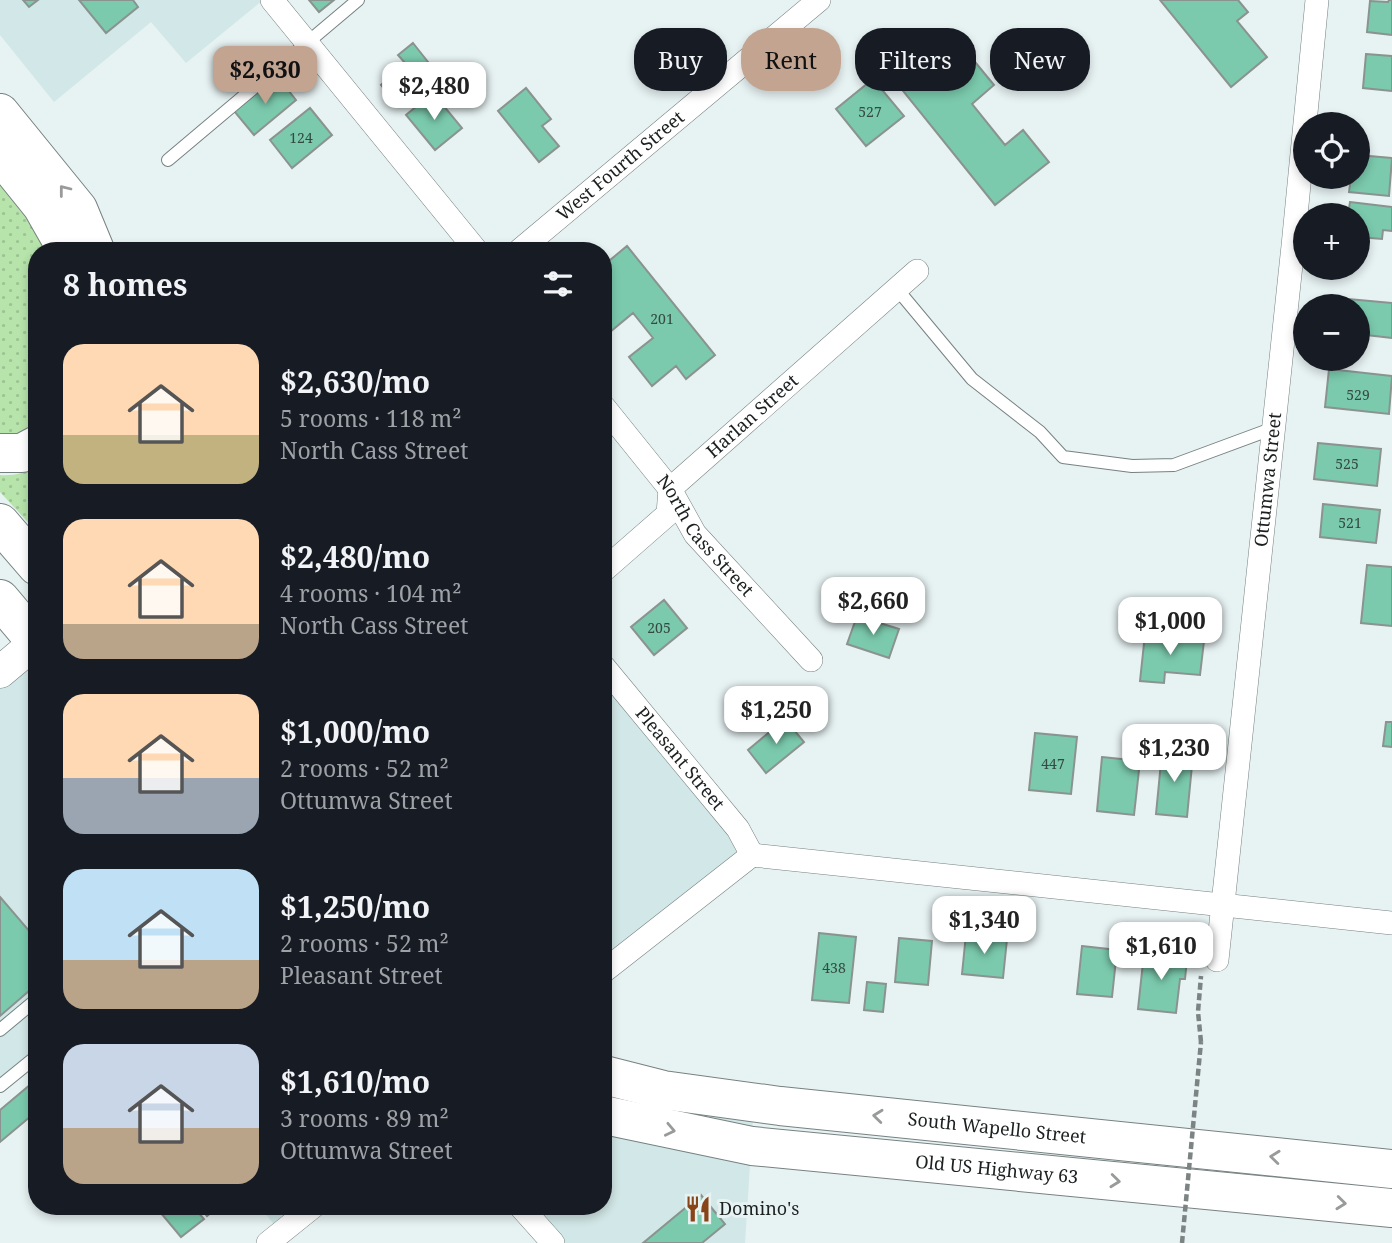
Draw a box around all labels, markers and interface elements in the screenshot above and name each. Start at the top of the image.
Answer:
chip: Buy [634,28,727,91]
chip: Rent [741,28,841,91]
chip: Filters [855,28,976,91]
chip: New [990,28,1090,91]
pin: $2,630 [208,46,322,106]
text: $2,630 [229,53,301,85]
pin: $2,480 [377,62,491,122]
text: $2,480 [398,69,470,101]
house number: 527 [858,102,882,121]
street label: West Fourth Street [551,105,689,226]
map controls [1293,112,1370,371]
button: locate [1293,112,1370,189]
house number: 124 [289,128,313,147]
one-way arrow [59,186,72,198]
button: + [1293,203,1370,280]
text: 8 homes [63,264,187,305]
icon: filters [539,265,577,303]
button: − [1293,294,1370,371]
house number: 201 [650,309,674,328]
text: $2,630/mo [280,361,430,402]
street label: Harlan Street [701,368,803,463]
icon: home [119,372,203,456]
house number: 529 [1346,385,1370,404]
text: 5 rooms · 118 m² [280,402,462,434]
street label: Ottumwa Street [1248,411,1286,548]
text: North Cass Street [280,434,468,466]
house number: 525 [1335,454,1359,473]
street label: North Cass Street [652,469,759,601]
house number: 521 [1338,513,1362,532]
text: $2,480/mo [280,536,430,577]
icon: home [119,547,203,631]
text: 4 rooms · 104 m² [280,577,462,609]
pin: $2,660 [816,578,930,637]
text: $2,660 [837,584,909,616]
pin: $1,000 [1113,598,1227,657]
text: $1,000 [1134,604,1206,636]
text: North Cass Street [280,609,468,641]
house number: 205 [647,618,671,637]
pin: $1,250 [719,686,833,746]
text: $1,250 [740,693,812,725]
street label: Pleasant Street [631,701,730,815]
text: $1,000/mo [280,711,430,752]
icon: home [119,722,203,806]
pin: $1,230 [1117,724,1231,784]
text: $1,230 [1138,731,1210,763]
text: 2 rooms · 52 m² [280,752,449,784]
house number: 447 [1041,754,1065,773]
text: Ottumwa Street [280,784,453,816]
text: $1,250/mo [280,886,430,927]
icon: home [119,897,203,981]
pin: $1,340 [927,897,1041,956]
text: $1,340 [948,903,1020,935]
pin: $1,610 [1104,922,1218,982]
text: 2 rooms · 52 m² [280,927,449,959]
text: $1,610 [1125,929,1197,961]
house number: 438 [822,958,846,977]
text: Pleasant Street [280,959,443,991]
text: $1,610/mo [280,1061,430,1102]
icon: home [119,1072,203,1156]
text: 3 rooms · 89 m² [280,1102,449,1134]
street label: South Wapello Street [907,1106,1087,1148]
one-way arrow [873,1109,884,1124]
one-way arrow [664,1121,676,1136]
text: Ottumwa Street [280,1134,453,1166]
street label: Old US Highway 63 [914,1149,1079,1189]
one-way arrow [1270,1149,1281,1164]
one-way arrow [1110,1173,1121,1188]
restaurant icon: Domino's [683,1194,713,1224]
one-way arrow [1336,1195,1347,1210]
place label: Domino's [719,1196,799,1220]

